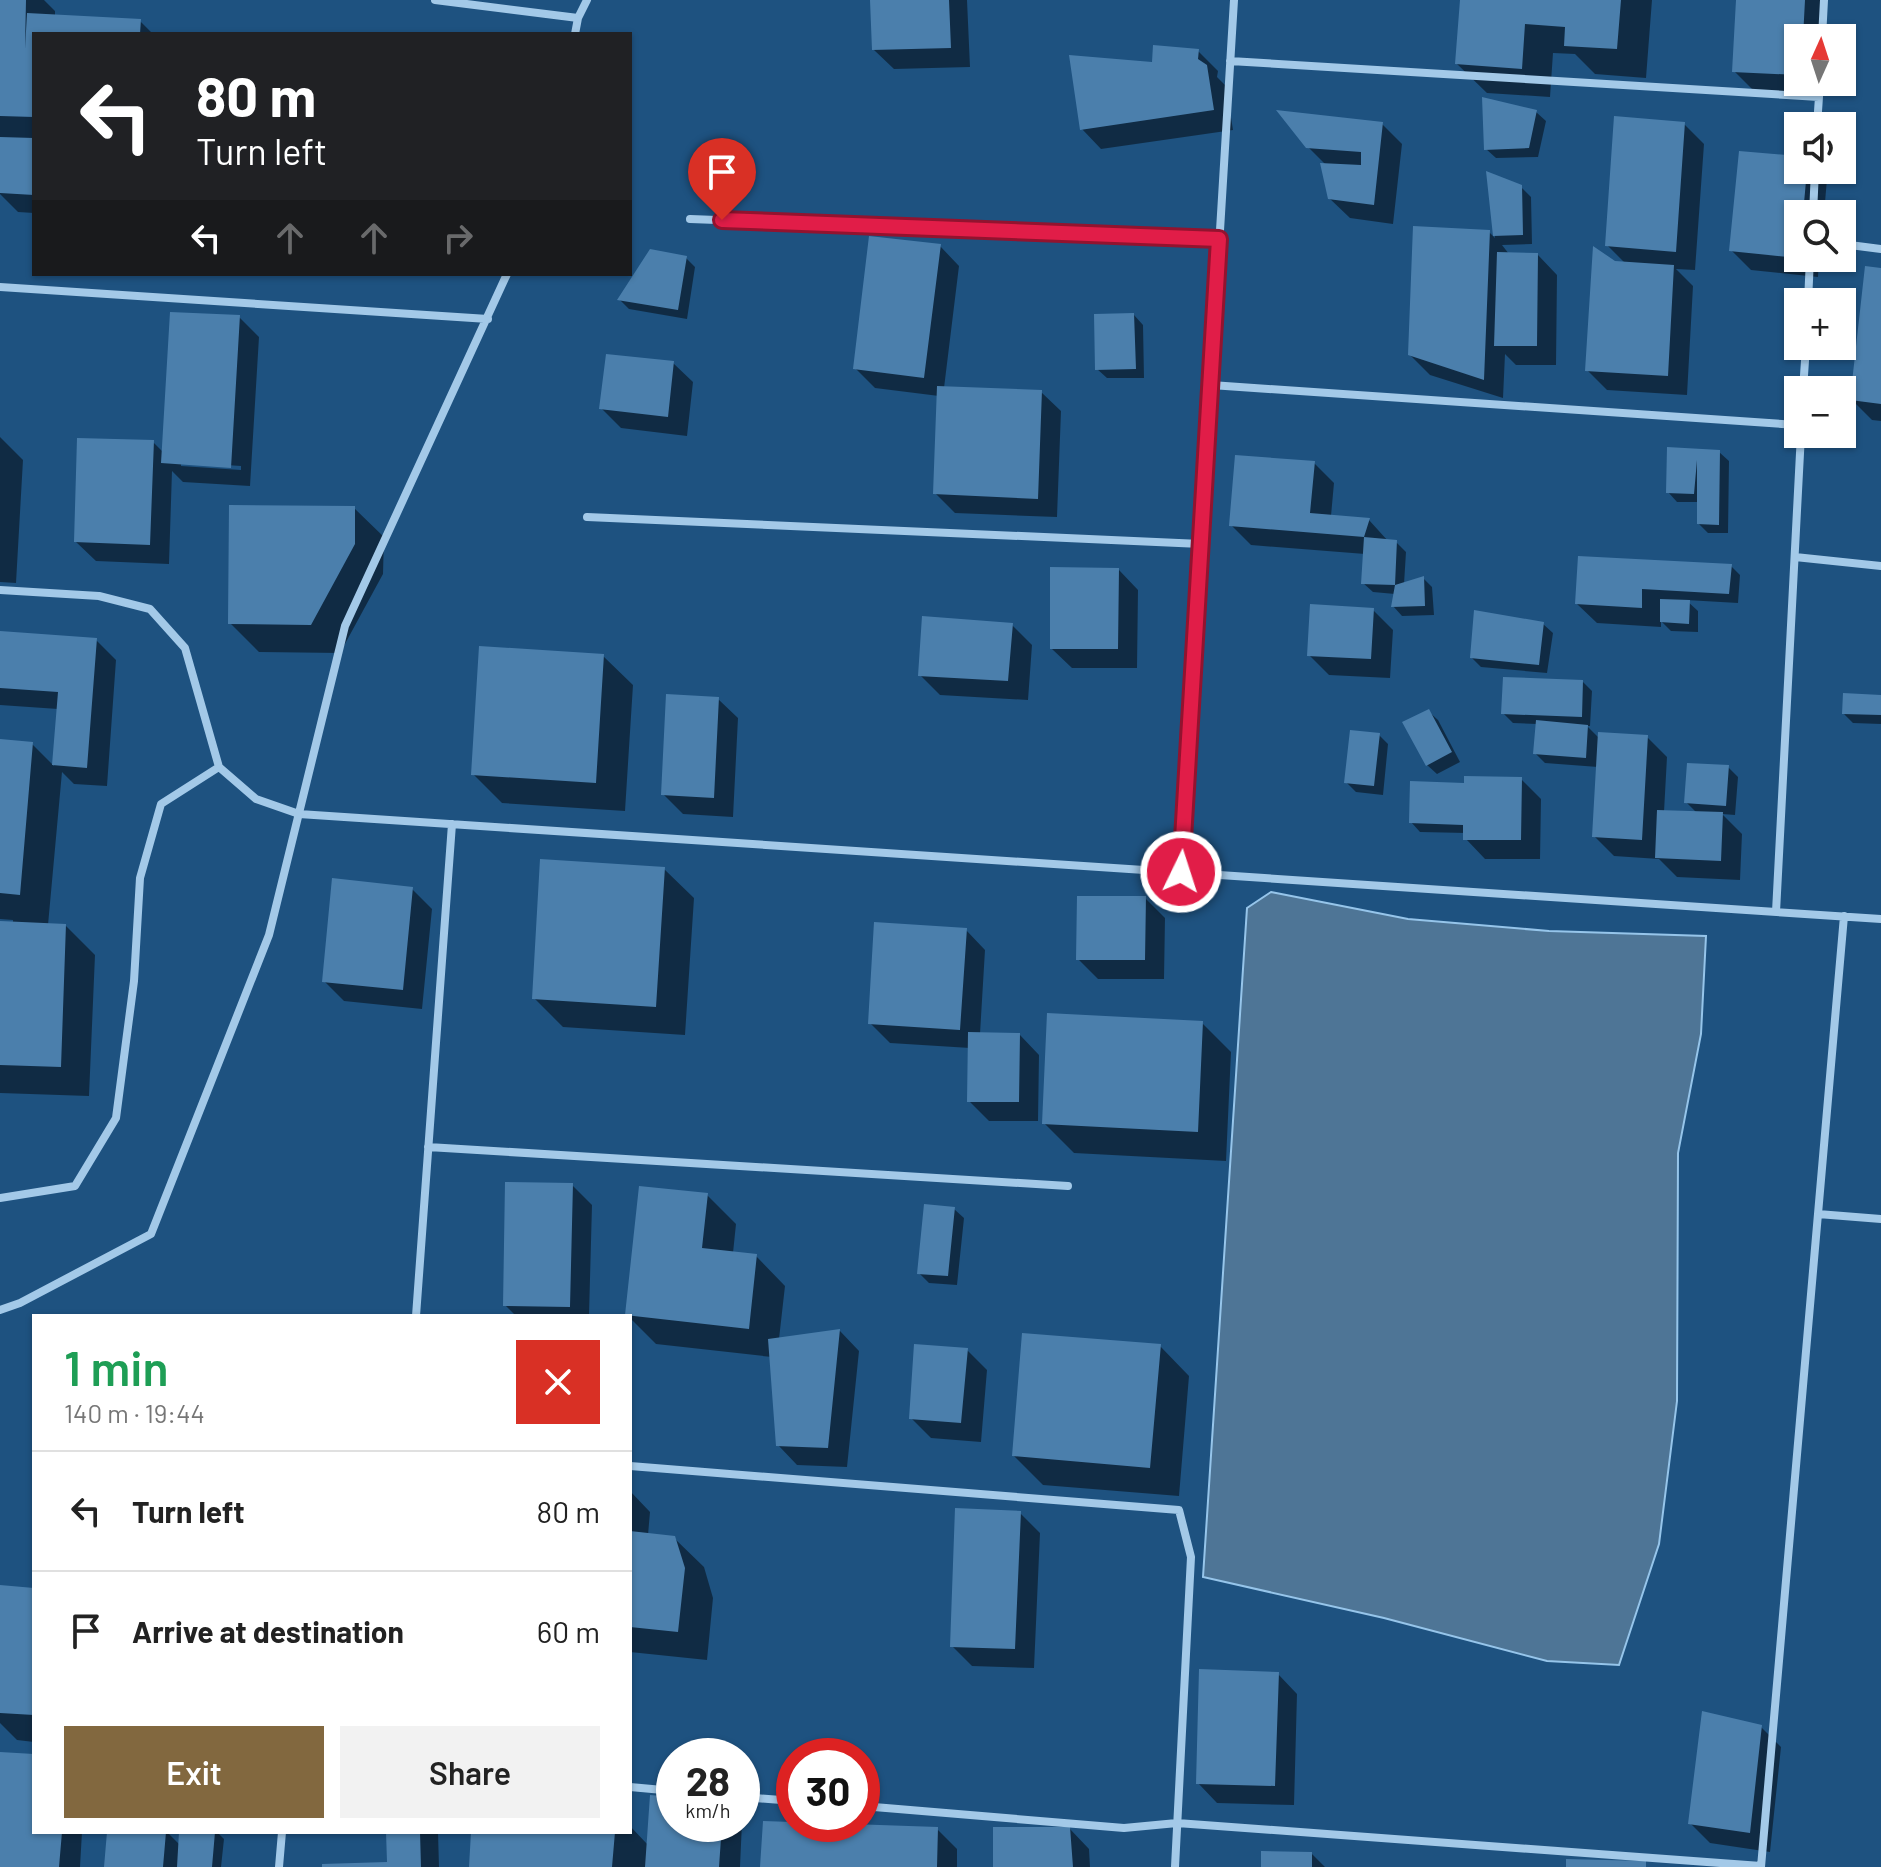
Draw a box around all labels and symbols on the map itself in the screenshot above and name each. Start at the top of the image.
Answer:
north arrow [1784,24,1856,96]
pin [688,138,756,220]
position arrow [1139,830,1223,914]
speed limit sign: 30 [776,1738,880,1842]

